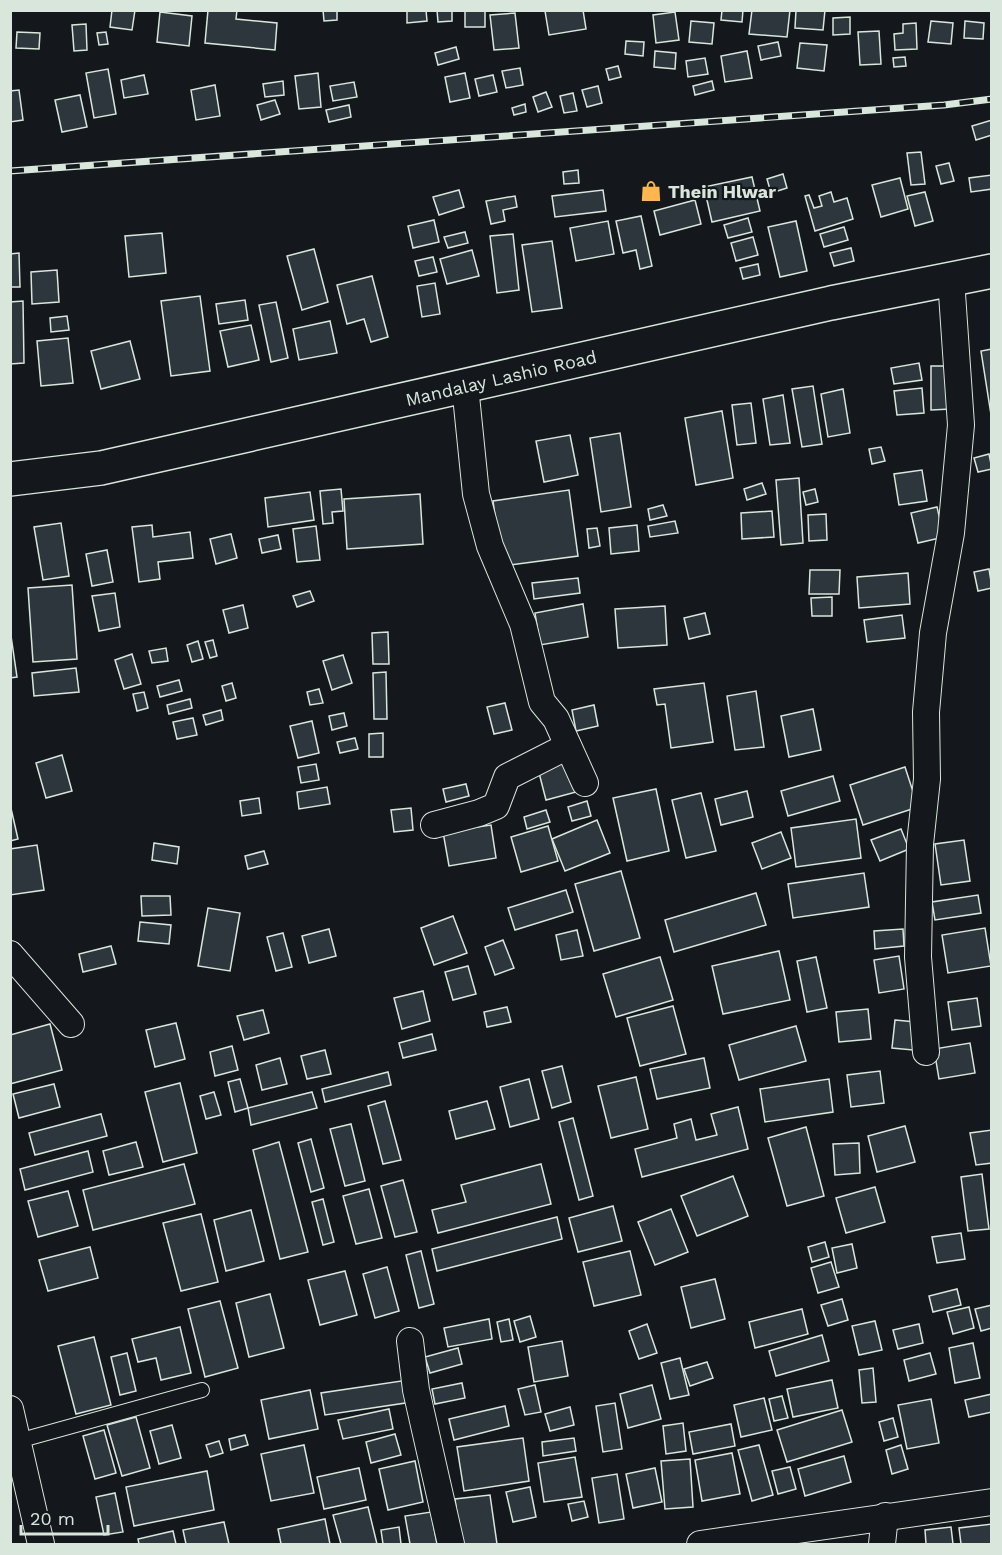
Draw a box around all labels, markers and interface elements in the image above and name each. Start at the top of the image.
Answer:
shop icon: Thein Hlwar [639,179,663,203]
place label: Thein Hlwar [668,181,776,202]
street label: Mandalay Lashio Road [403,346,599,410]
scale bar [21,1498,108,1536]
text: 20 m [30,1508,75,1529]

